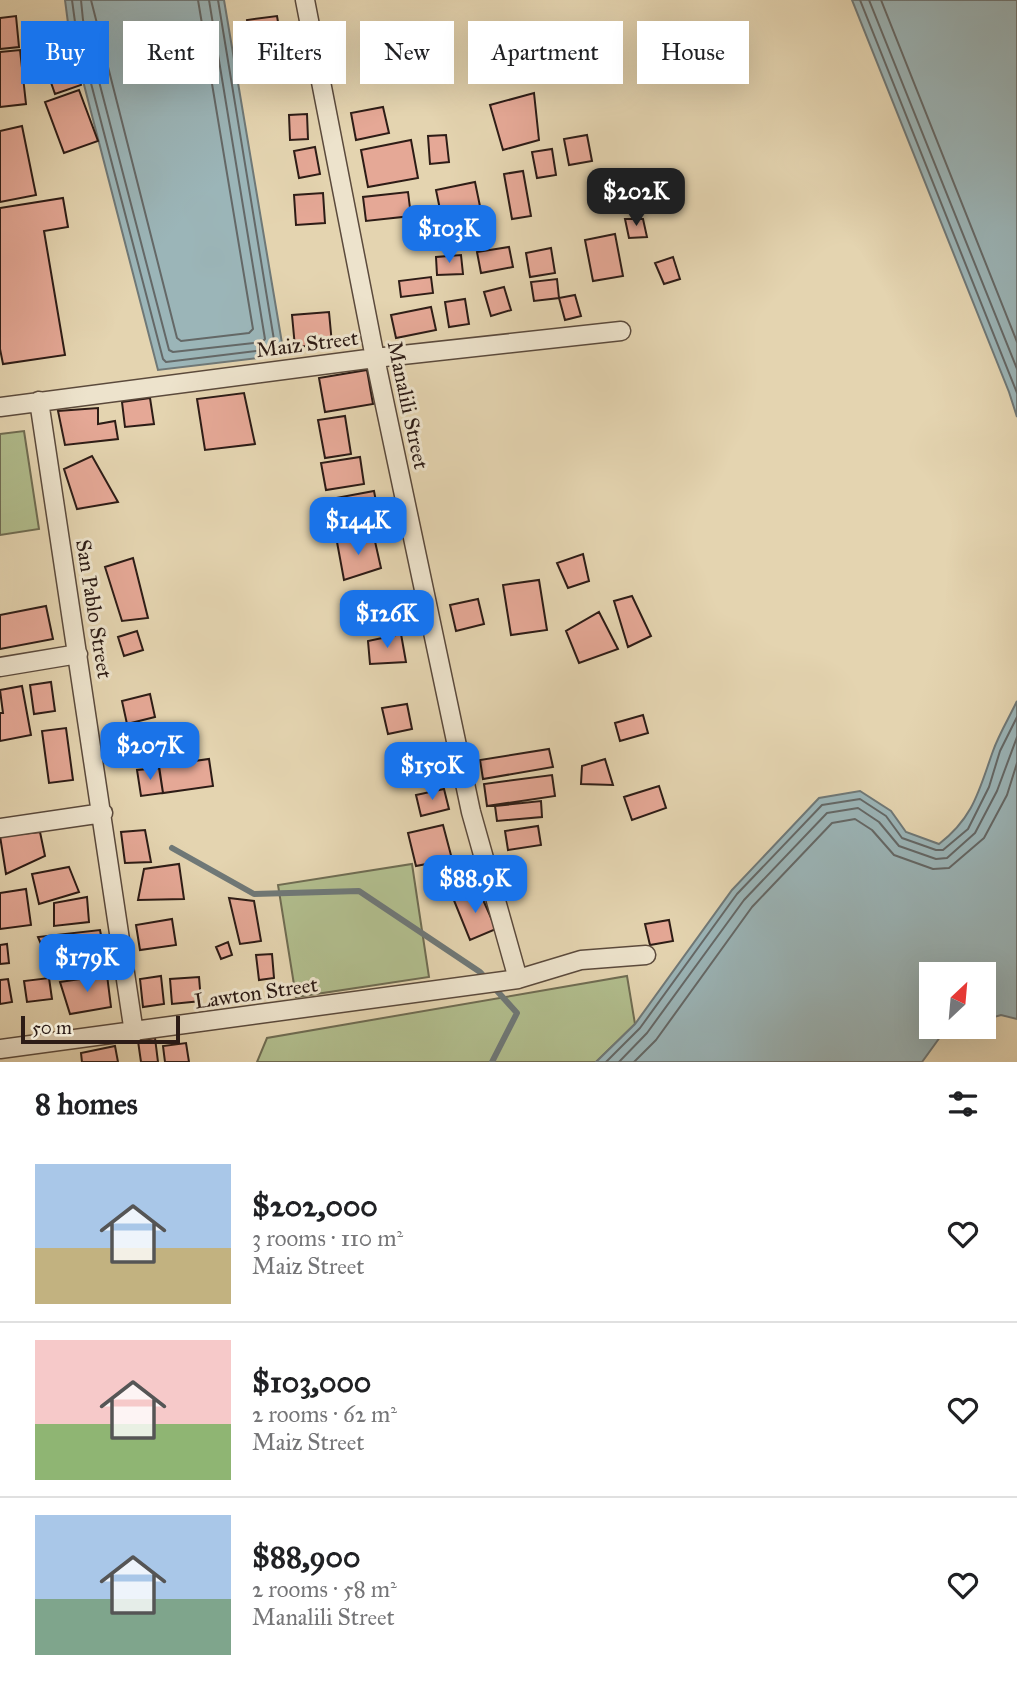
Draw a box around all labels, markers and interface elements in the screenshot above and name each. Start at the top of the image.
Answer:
chip: Buy [21,21,109,84]
chip: Rent [123,21,219,84]
chip: Filters [233,21,346,84]
chip: New [360,21,454,84]
chip: Apartment [468,21,623,84]
chip: House [637,21,749,84]
pin: $202K [587,168,685,228]
text: $202K [603,177,669,205]
pin: $103K [400,205,498,265]
text: $103K [418,214,480,242]
street label: Maiz Street [254,325,360,363]
street label: Manalili Street [382,339,434,472]
pin: $144K [309,498,407,557]
text: $144K [326,506,390,534]
street label: San Pablo Street [70,538,118,681]
pin: $126K [338,590,436,650]
text: $126K [356,599,418,627]
pin: $207K [101,722,199,782]
text: $207K [116,731,184,759]
pin: $150K [383,742,481,802]
text: $150K [400,751,464,779]
pin: $88.9K [418,856,532,915]
text: $88.9K [439,864,511,892]
pin: $179K [38,934,136,994]
text: $179K [55,943,119,971]
north arrow [919,962,996,1040]
map controls [919,962,996,1039]
street label: Lawton Street [193,971,320,1015]
scale bar [21,1013,180,1045]
text: 50 m [32,1016,72,1039]
icon: filters [944,1085,982,1123]
text: 8 homes [35,1086,138,1122]
text: $202,000 [252,1188,378,1224]
icon: home [91,1192,175,1276]
icon: heart [944,1215,982,1253]
text: 3 rooms · 110 m² [252,1224,403,1252]
text: Maiz Street [252,1252,364,1280]
text: $103,000 [252,1364,371,1400]
icon: home [91,1368,175,1452]
icon: heart [944,1391,982,1429]
text: 2 rooms · 62 m² [252,1400,397,1428]
text: Maiz Street [252,1428,364,1456]
text: $88,900 [252,1539,361,1575]
icon: home [91,1543,175,1627]
icon: heart [944,1566,982,1604]
text: 2 rooms · 58 m² [252,1575,397,1603]
text: Manalili Street [252,1603,395,1631]

